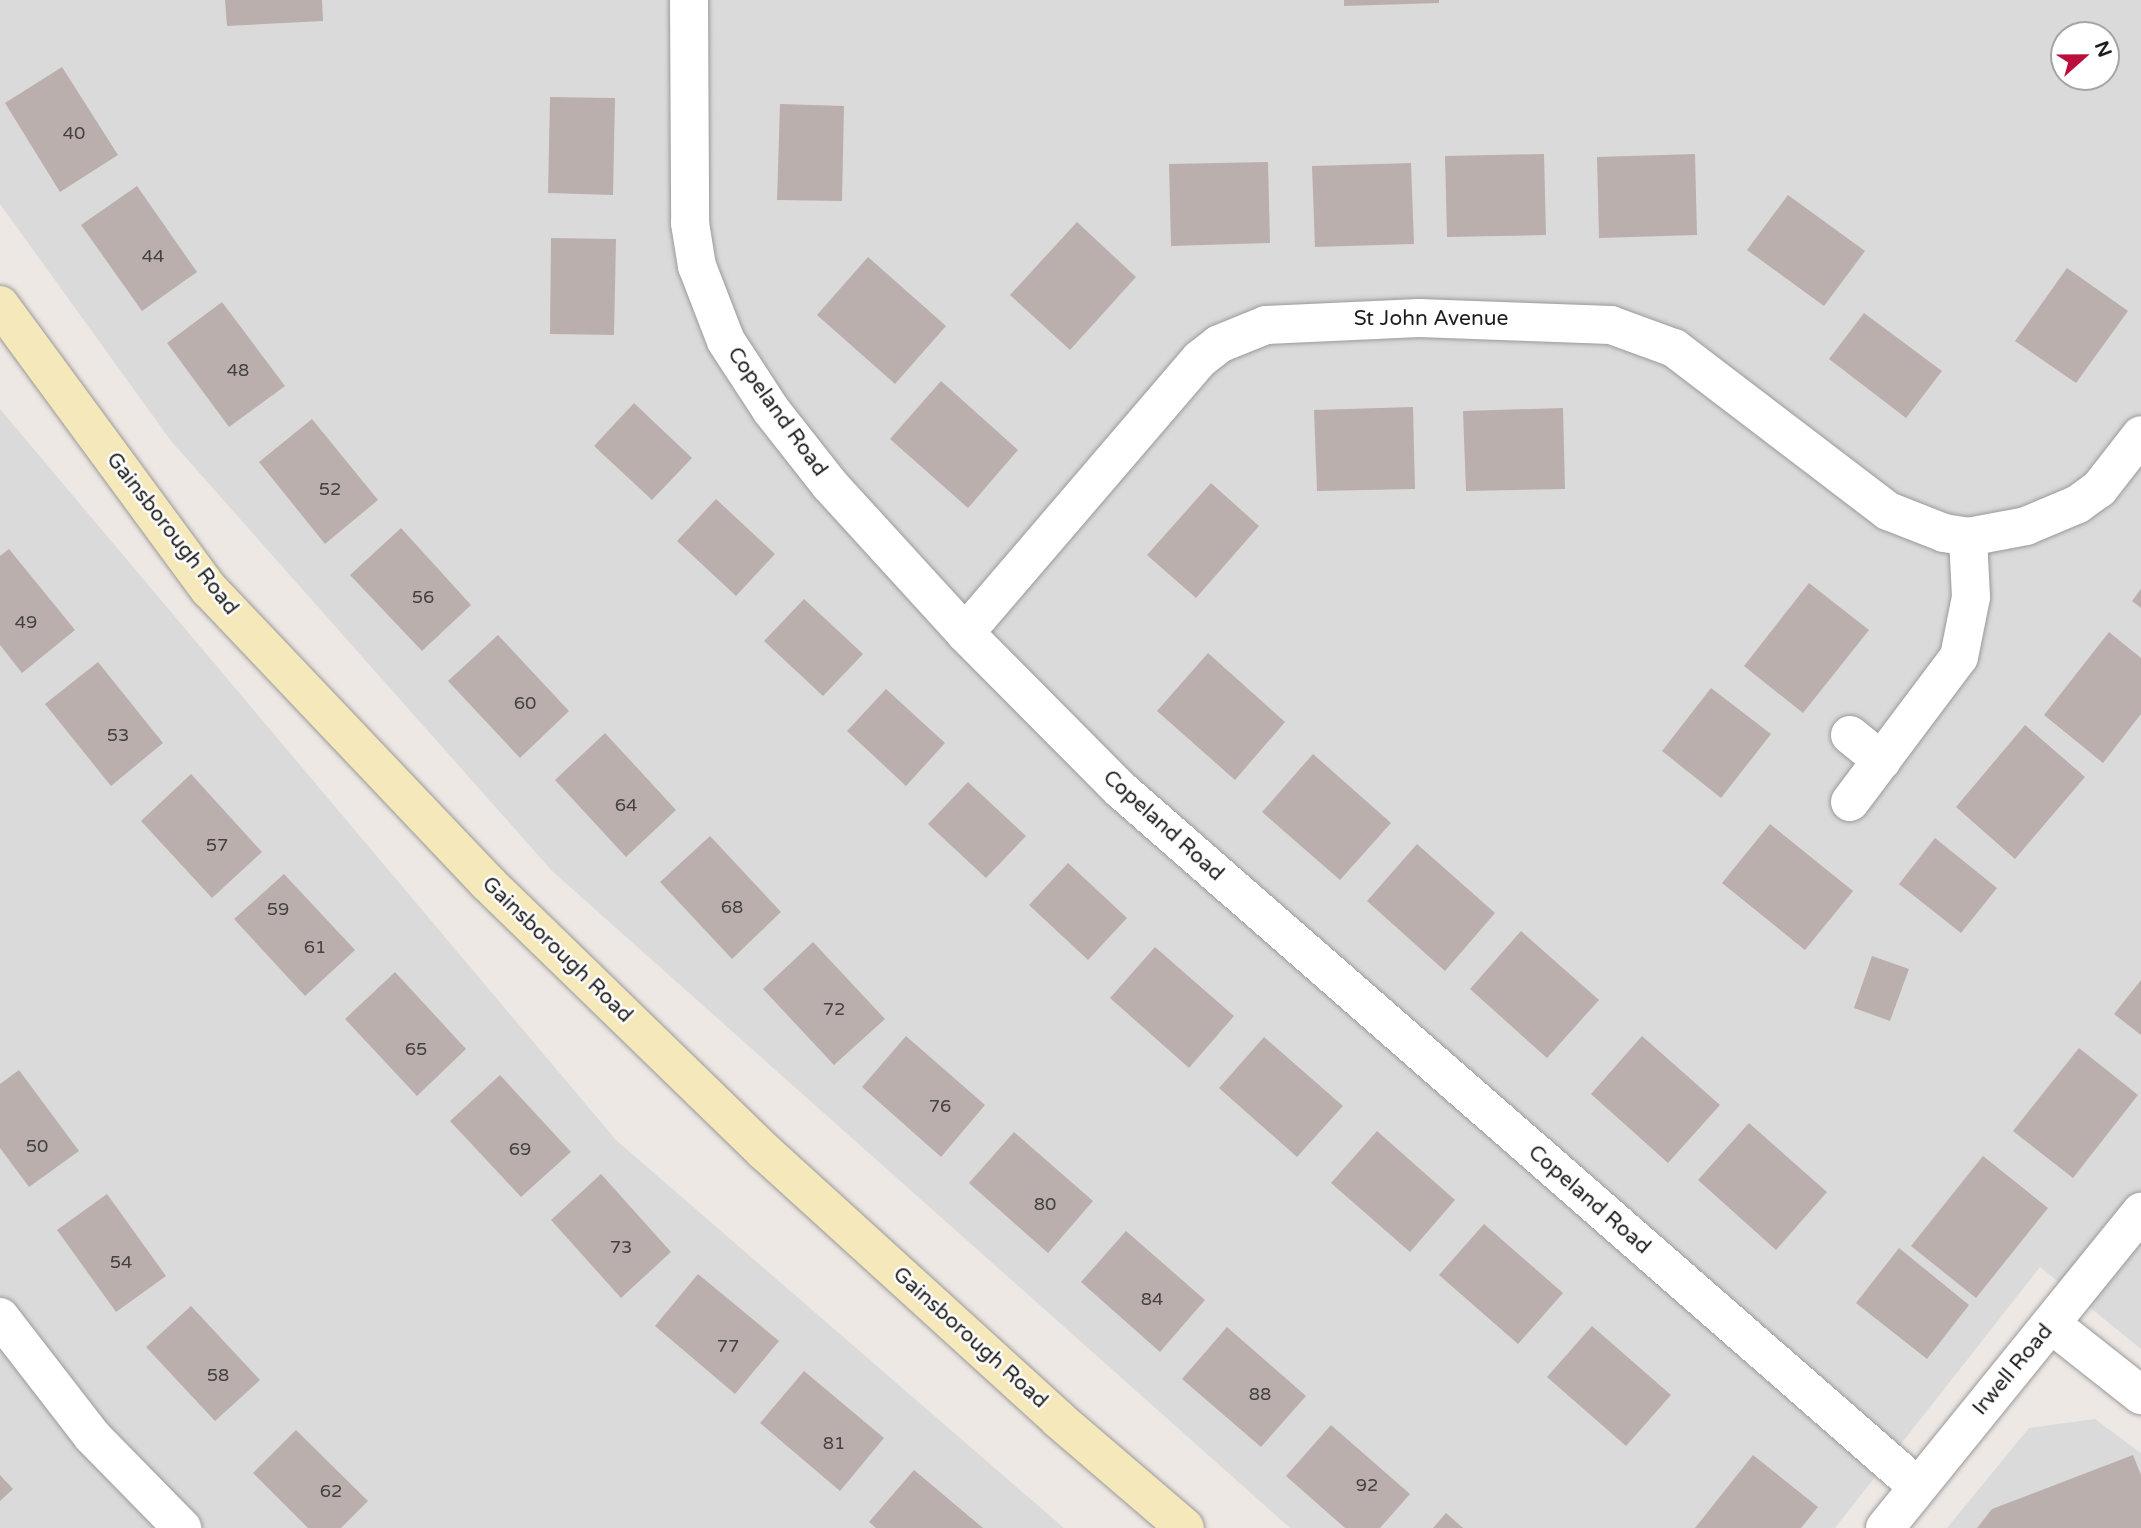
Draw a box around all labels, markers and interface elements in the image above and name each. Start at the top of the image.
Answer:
north arrow [2050,21,2120,91]
text: N [2090,38,2116,60]
house number: 40 [63,122,85,144]
house number: 44 [142,245,164,267]
street label: St John Avenue [1354,306,1508,332]
street label: Copeland Road [722,343,832,481]
house number: 48 [227,359,249,381]
street label: Gainsborough Road [101,448,243,620]
house number: 52 [319,478,341,500]
house number: 56 [412,586,434,608]
house number: 49 [15,611,37,633]
house number: 60 [514,692,536,714]
house number: 53 [107,724,129,746]
street label: Copeland Road [1098,765,1228,887]
house number: 64 [615,794,637,816]
house number: 57 [206,834,228,856]
street label: Gainsborough Road [477,872,637,1028]
house number: 68 [721,896,743,918]
house number: 59 [267,898,289,920]
house number: 61 [304,936,326,958]
house number: 72 [823,998,845,1020]
house number: 65 [405,1038,427,1060]
house number: 76 [929,1095,951,1117]
house number: 50 [26,1135,48,1157]
house number: 69 [509,1138,531,1160]
street label: Copeland Road [1523,1140,1655,1260]
house number: 80 [1034,1193,1056,1215]
house number: 73 [610,1236,632,1258]
house number: 54 [110,1251,132,1273]
street label: Gainsborough Road [887,1262,1053,1414]
house number: 84 [1141,1288,1163,1310]
street label: Irwell Road [1968,1319,2058,1421]
house number: 77 [717,1335,739,1357]
house number: 58 [207,1364,229,1386]
house number: 88 [1249,1383,1271,1405]
house number: 81 [823,1432,845,1454]
house number: 92 [1356,1474,1378,1496]
house number: 62 [320,1480,342,1502]

